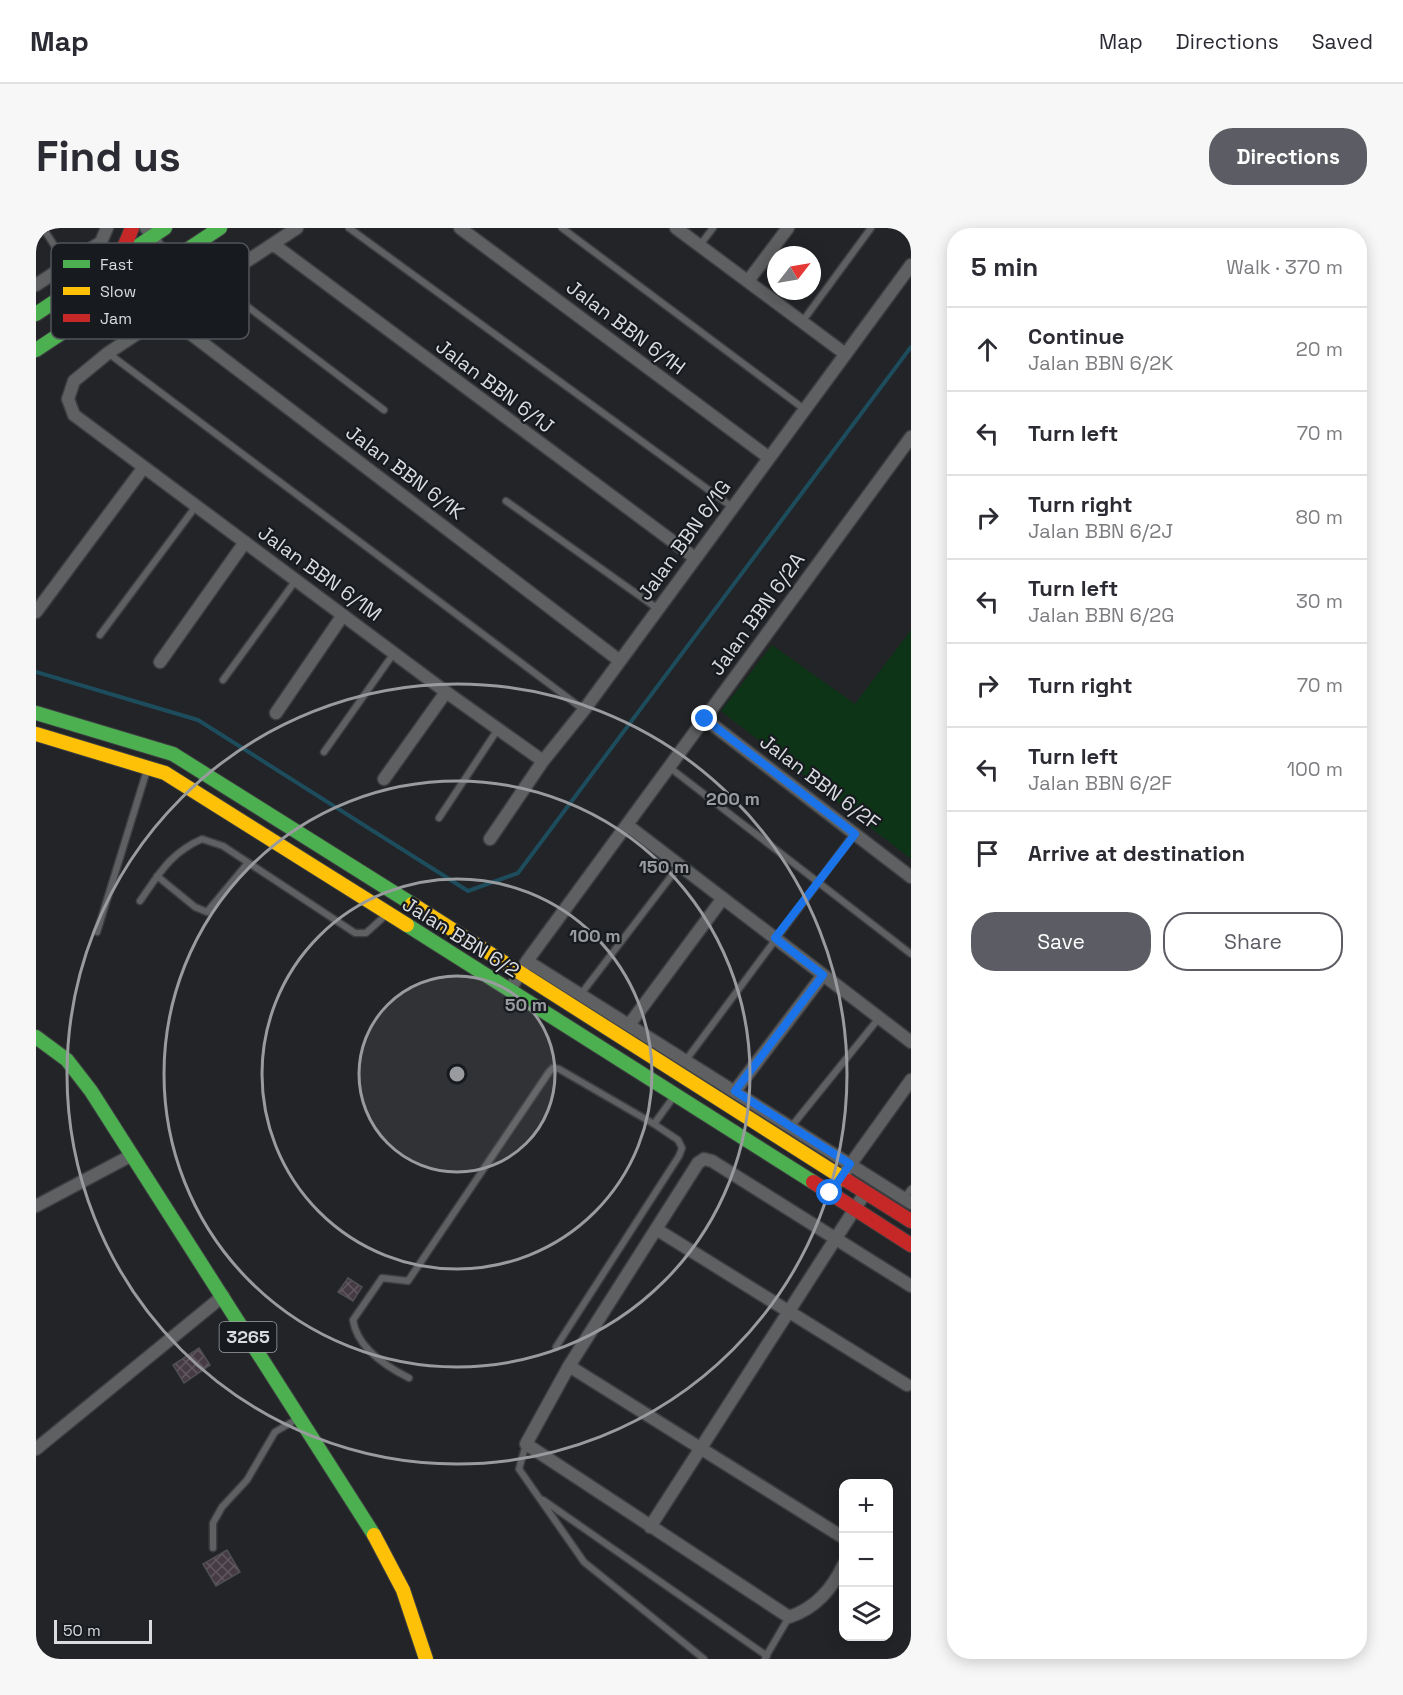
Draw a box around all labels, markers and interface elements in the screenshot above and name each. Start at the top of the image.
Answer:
text: Map [30,23,89,59]
text: Map [1099,28,1143,55]
text: Directions [1176,28,1279,55]
text: Saved [1312,28,1373,55]
button: Directions [1209,128,1367,185]
text: Find us [36,130,181,183]
legend [51,243,249,339]
north arrow [767,246,821,300]
text: 5 min [971,250,1038,284]
text: Fast [100,254,133,275]
text: Walk · 370 m [1226,254,1343,280]
street label: Jalan BBN 6/1H [561,274,691,380]
text: Slow [100,281,136,302]
text: Jam [100,308,132,329]
text: Continue [1028,322,1124,350]
street label: Jalan BBN 6/1J [431,333,559,439]
icon: ahead [971,333,1004,366]
text: 20 m [1296,336,1343,362]
text: Jalan BBN 6/2K [1028,350,1173,376]
icon: left [971,417,1004,450]
street label: Jalan BBN 6/1K [341,419,469,525]
text: Turn left [1028,419,1118,447]
text: 70 m [1297,420,1343,446]
street label: Jalan BBN 6/1G [632,475,736,605]
text: Turn right [1028,490,1133,518]
icon: right [971,501,1004,534]
text: 80 m [1295,504,1343,530]
text: Jalan BBN 6/2J [1028,518,1173,544]
street label: Jalan BBN 6/1M [253,519,387,627]
street label: Jalan BBN 6/2A [704,547,811,681]
text: Turn left [1028,574,1118,602]
icon: left [971,585,1004,618]
text: 30 m [1296,588,1343,614]
text: Jalan BBN 6/2G [1028,602,1174,628]
icon: right [971,669,1004,702]
text: Turn right [1028,671,1133,699]
text: 70 m [1297,672,1343,698]
route end [691,705,717,731]
street label: Jalan BBN 6/2F [755,728,885,836]
text: Turn left [1028,742,1118,770]
icon: left [971,753,1004,786]
text: 100 m [1287,756,1343,782]
text: Jalan BBN 6/2F [1028,770,1172,796]
text: 200 m [706,787,760,810]
icon: arrive [971,837,1004,870]
text: Arrive at destination [1028,839,1245,867]
text: 150 m [639,855,689,878]
street label: Jalan BBN 6/2 [398,891,524,983]
button: Save [971,912,1151,971]
button: Share [1163,912,1343,971]
text: 100 m [569,924,621,947]
text: 50 m [505,993,547,1016]
centre of rings [447,1064,467,1084]
route start [816,1179,842,1205]
road number: 3265 [220,1322,276,1352]
map controls [839,1479,893,1641]
button: + [839,1479,893,1533]
button: − [839,1533,893,1587]
button: layers [839,1587,893,1641]
scale bar [54,1617,152,1644]
text: 50 m [63,1620,101,1641]

